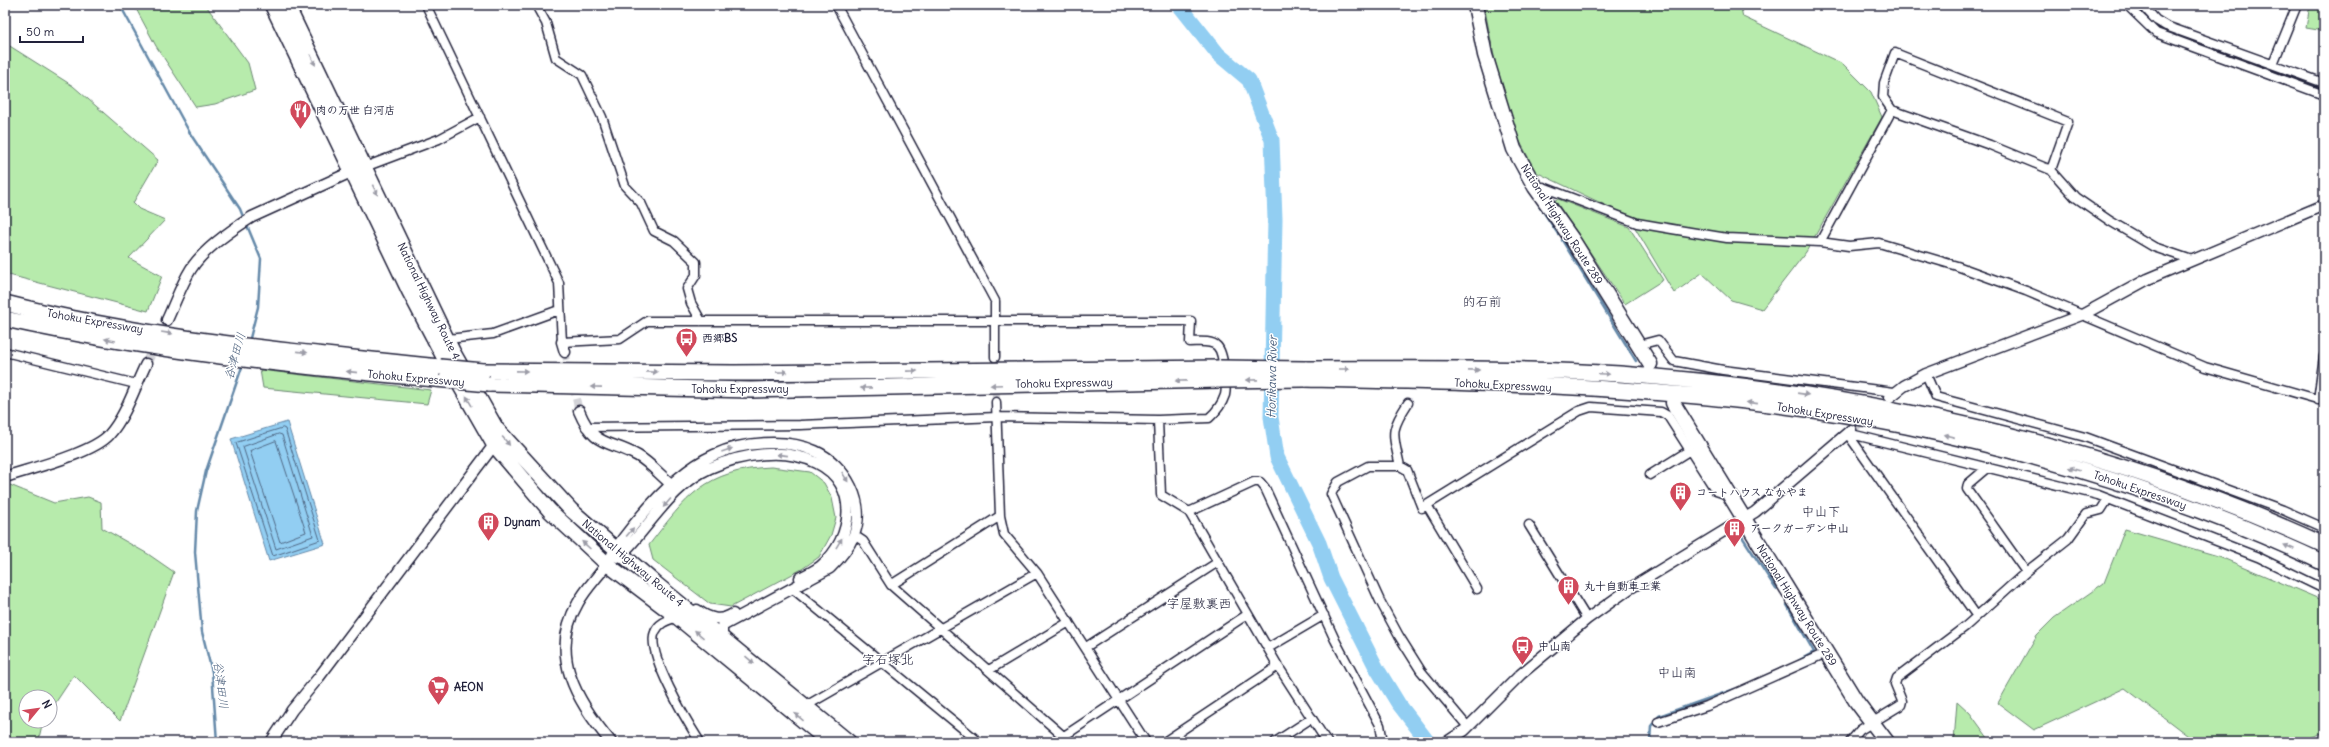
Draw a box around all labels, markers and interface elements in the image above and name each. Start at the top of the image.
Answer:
scale bar [20,18,83,44]
text: 50 m [26,24,55,39]
one-way arrow [310,55,316,66]
restaurant icon: 肉の万世 白河店 [287,97,313,130]
place label: 肉の万世 白河店 [316,103,396,117]
street label: National Highway Route 289 [1518,161,1606,287]
one-way arrow [372,184,378,196]
street label: National Highway Route 4 [395,240,463,362]
district label: 的石前 [1462,293,1502,310]
street label: Tohoku Expressway [46,306,144,336]
bus stop icon: 西郷BS [674,325,700,358]
one-way arrow [161,330,173,336]
water label: 谷津田川 [221,331,248,381]
place label: 西郷BS [702,331,737,345]
water label: Horikawa River [1263,334,1280,418]
one-way arrow [104,336,116,342]
one-way arrow [296,349,308,355]
one-way arrow [1338,366,1351,372]
street label: Tohoku Expressway [367,367,465,389]
one-way arrow [1468,367,1481,373]
one-way arrow [346,368,358,375]
one-way arrow [516,368,529,374]
one-way arrow [906,368,919,374]
one-way arrow [646,369,659,375]
one-way arrow [776,369,788,376]
one-way arrow [1598,370,1610,377]
street label: Tohoku Expressway [1015,375,1113,391]
street label: Tohoku Expressway [1454,375,1552,395]
one-way arrow [1246,376,1258,383]
one-way arrow [1174,378,1187,384]
street label: Tohoku Expressway [691,382,789,396]
one-way arrow [989,382,1002,388]
one-way arrow [590,383,602,390]
one-way arrow [859,385,872,391]
one-way arrow [1797,391,1809,397]
one-way arrow [466,396,473,407]
street label: Tohoku Expressway [1776,399,1874,429]
one-way arrow [1745,400,1758,406]
one-way arrow [1942,433,1955,439]
one-way arrow [502,436,511,447]
one-way arrow [722,447,734,453]
one-way arrow [776,452,788,459]
one-way arrow [2068,466,2080,472]
street label: Tohoku Expressway [2092,467,2188,513]
one-way arrow [842,471,849,483]
building icon: コートハウス なかやま [1667,479,1693,512]
place label: コートハウス なかやま [1696,485,1808,499]
one-way arrow [662,497,671,508]
district label: 中山下 [1801,503,1841,520]
building icon: Dynam [476,509,502,542]
place label: Dynam [504,515,541,530]
building icon: アークガーデン中山 [1721,515,1747,548]
street label: National Highway Route 4 [579,516,687,610]
place label: アークガーデン中山 [1750,521,1849,535]
one-way arrow [625,527,634,538]
one-way arrow [836,537,843,549]
one-way arrow [581,540,591,549]
street label: National Highway Route 289 [1754,542,1840,668]
one-way arrow [2282,543,2294,549]
building icon: 丸十自動車工業 [1556,573,1582,606]
place label: 丸十自動車工業 [1584,579,1661,593]
district label: 字屋敷裏西 [1166,595,1232,612]
one-way arrow [693,630,704,639]
bus stop icon: 中山南 [1509,633,1535,666]
place label: 中山南 [1538,639,1571,653]
district label: 字石塚北 [862,651,914,668]
one-way arrow [745,656,755,665]
water label: 谷津田川 [211,660,232,710]
district label: 中山南 [1657,664,1697,681]
supermarket icon: AEON [425,674,451,707]
place label: AEON [454,680,483,694]
north arrow [18,689,58,729]
text: N [39,697,55,711]
one-way arrow [793,713,804,722]

